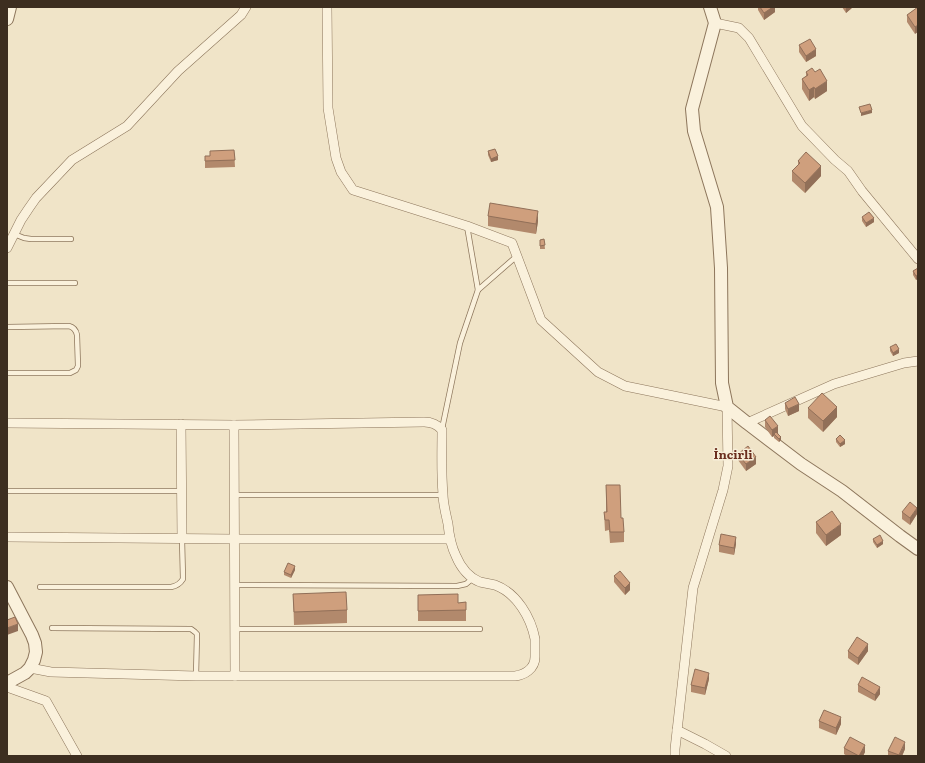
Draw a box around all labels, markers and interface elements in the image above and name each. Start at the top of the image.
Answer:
district label: İncirli [713,445,753,463]

